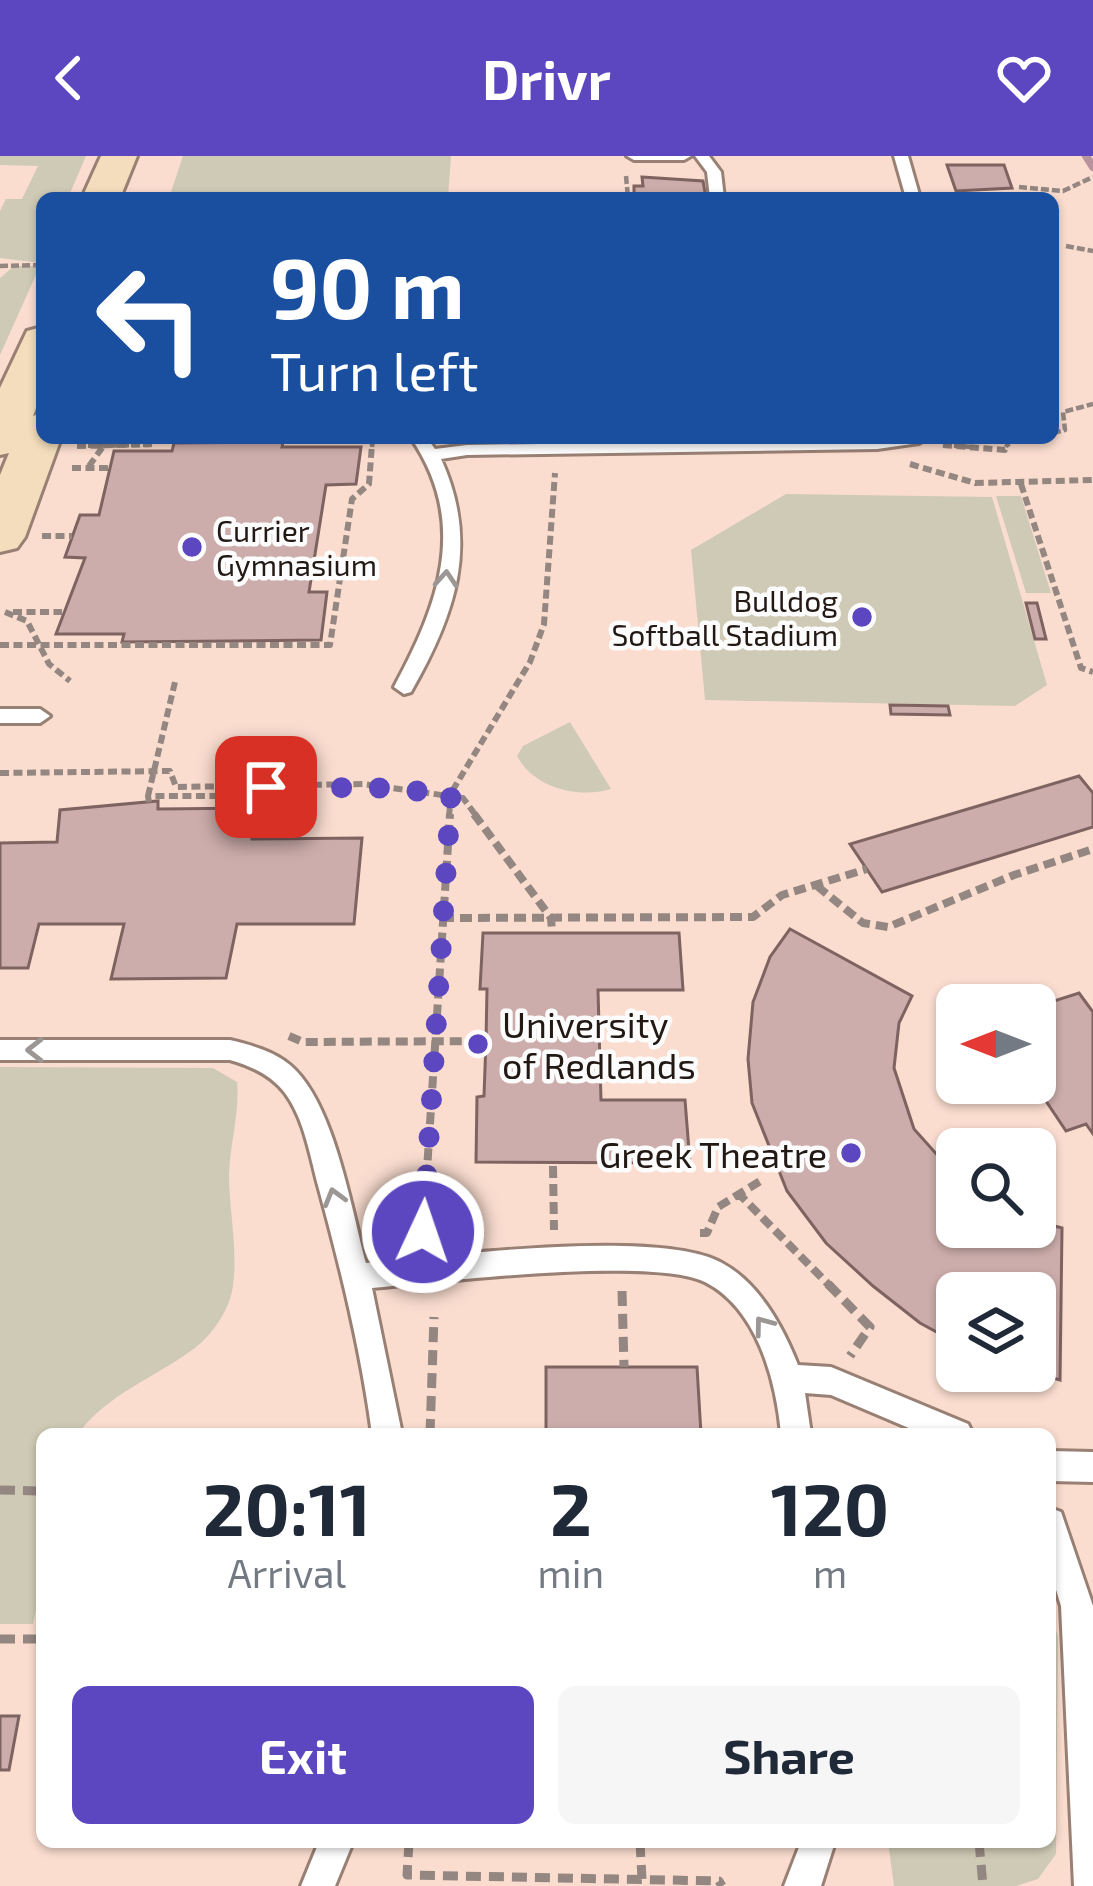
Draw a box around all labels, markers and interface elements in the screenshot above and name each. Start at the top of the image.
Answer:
icon: back [36,45,102,111]
icon: heart [991,45,1057,111]
text: Drivr [482,46,611,111]
text: 90 m [270,235,465,336]
icon: left [72,240,228,396]
text: Turn left [270,337,479,402]
place label: Currier Gymnasium [216,512,377,582]
marker: Currier Gymnasium [179,534,205,560]
one-way arrow [433,569,459,588]
place label: Bulldog Softball Stadium [611,582,838,652]
marker: Bulldog Softball Stadium [849,604,875,630]
pin [215,736,317,838]
icon: arrive [233,754,299,820]
north arrow [936,984,1056,1104]
map controls [936,984,1056,1392]
place label: University of Redlands [502,1002,696,1086]
marker: University of Redlands [465,1031,491,1057]
one-way arrow [25,1037,43,1063]
button: search [936,1128,1056,1248]
place label: Greek Theatre [599,1132,827,1175]
marker: Greek Theatre [838,1140,864,1166]
position arrow [360,1169,486,1295]
one-way arrow [323,1188,348,1209]
button: layers [936,1272,1056,1392]
one-way arrow [756,1316,778,1338]
text: 20:11 [203,1464,371,1550]
text: 2 [550,1464,592,1550]
text: 120 [771,1464,889,1550]
text: Arrival [227,1549,346,1596]
text: min [538,1549,604,1596]
text: m [813,1549,847,1596]
button: Exit [72,1686,534,1824]
button: Share [558,1686,1020,1824]

